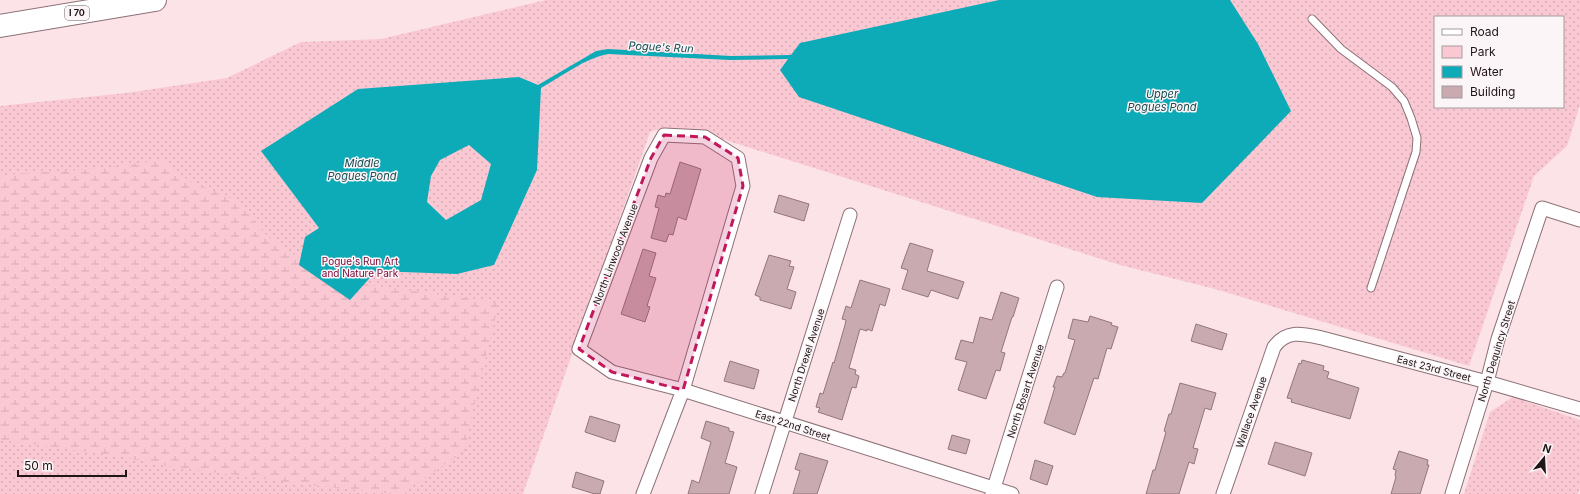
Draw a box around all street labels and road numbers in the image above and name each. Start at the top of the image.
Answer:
road number: I 70 [65,6,89,20]
street label: North Linwood Avenue [590,202,640,306]
street label: North Dequincy Street [1475,298,1517,403]
street label: North Drexel Avenue [785,307,827,403]
street label: North Bosart Avenue [1004,342,1046,439]
street label: East 23rd Street [1396,352,1473,384]
street label: Wallace Avenue [1233,374,1269,449]
street label: East 22nd Street [754,407,833,443]

